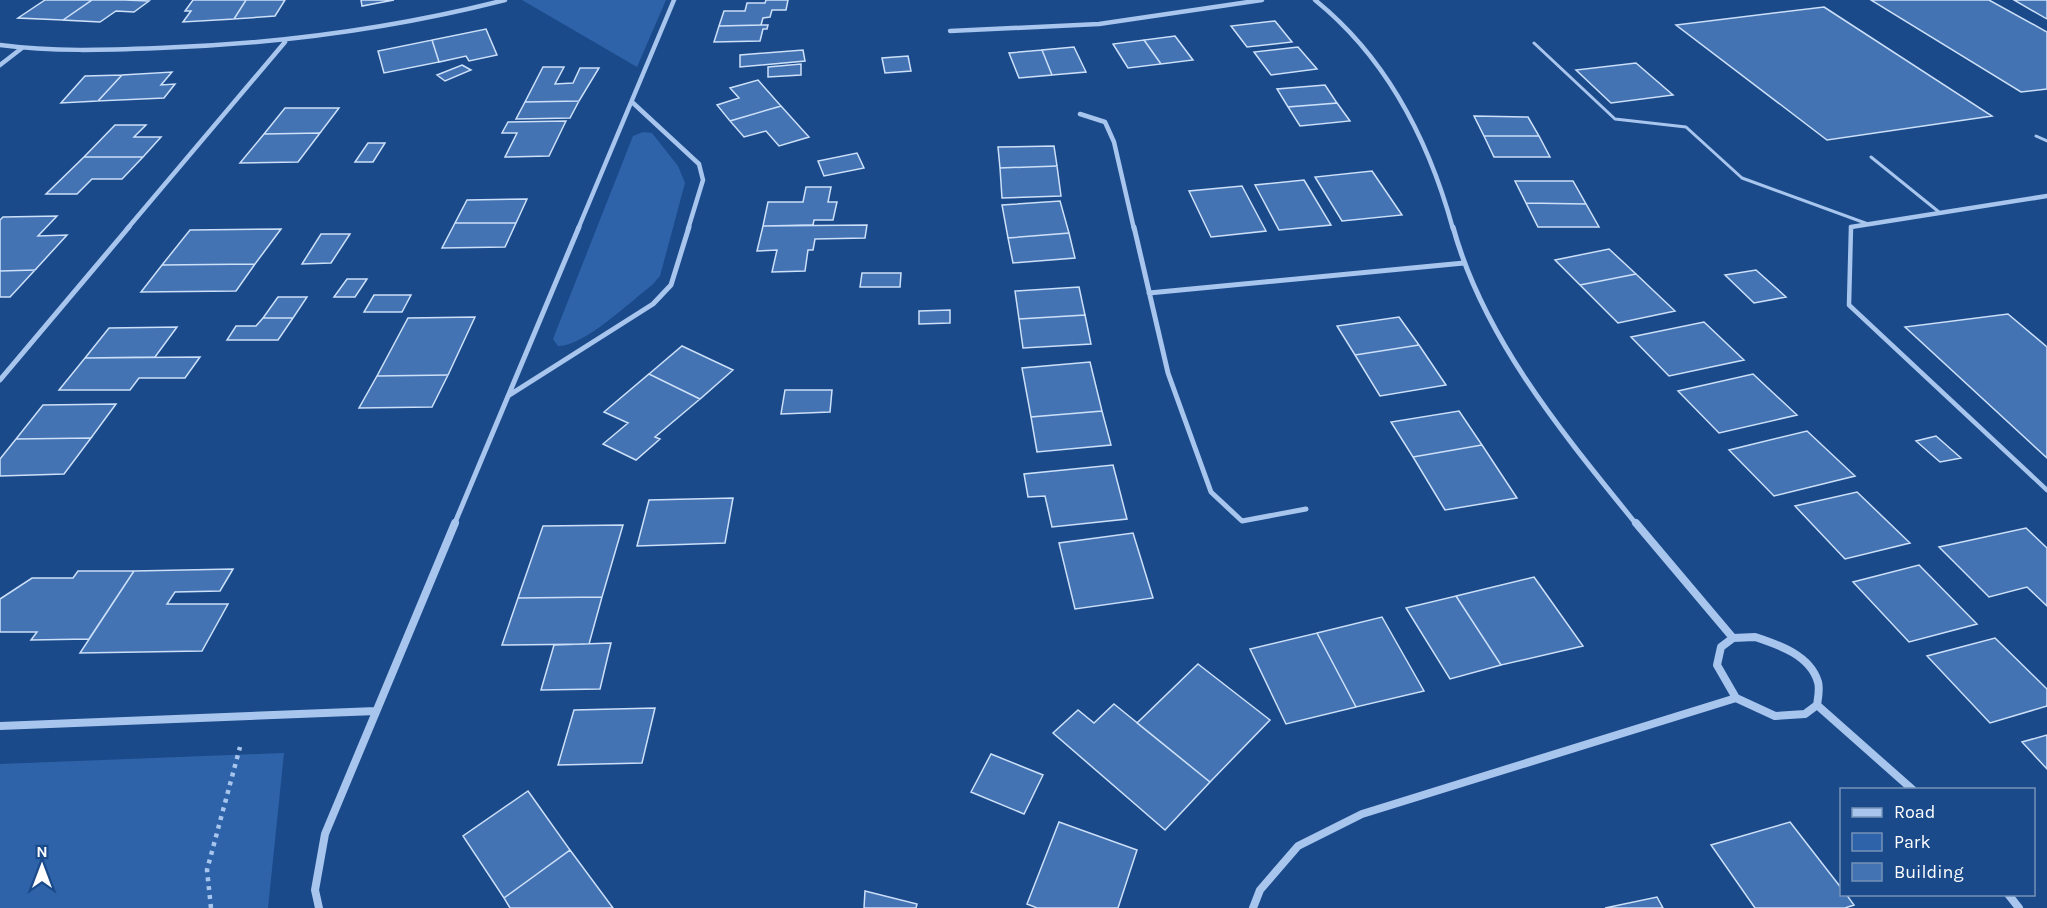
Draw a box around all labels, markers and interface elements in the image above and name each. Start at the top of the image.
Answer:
legend [1840,788,2035,896]
text: Road [1894,801,1935,823]
text: Park [1894,831,1931,853]
north arrow [12,836,72,896]
text: N [36,842,48,861]
text: Building [1894,861,1964,883]

